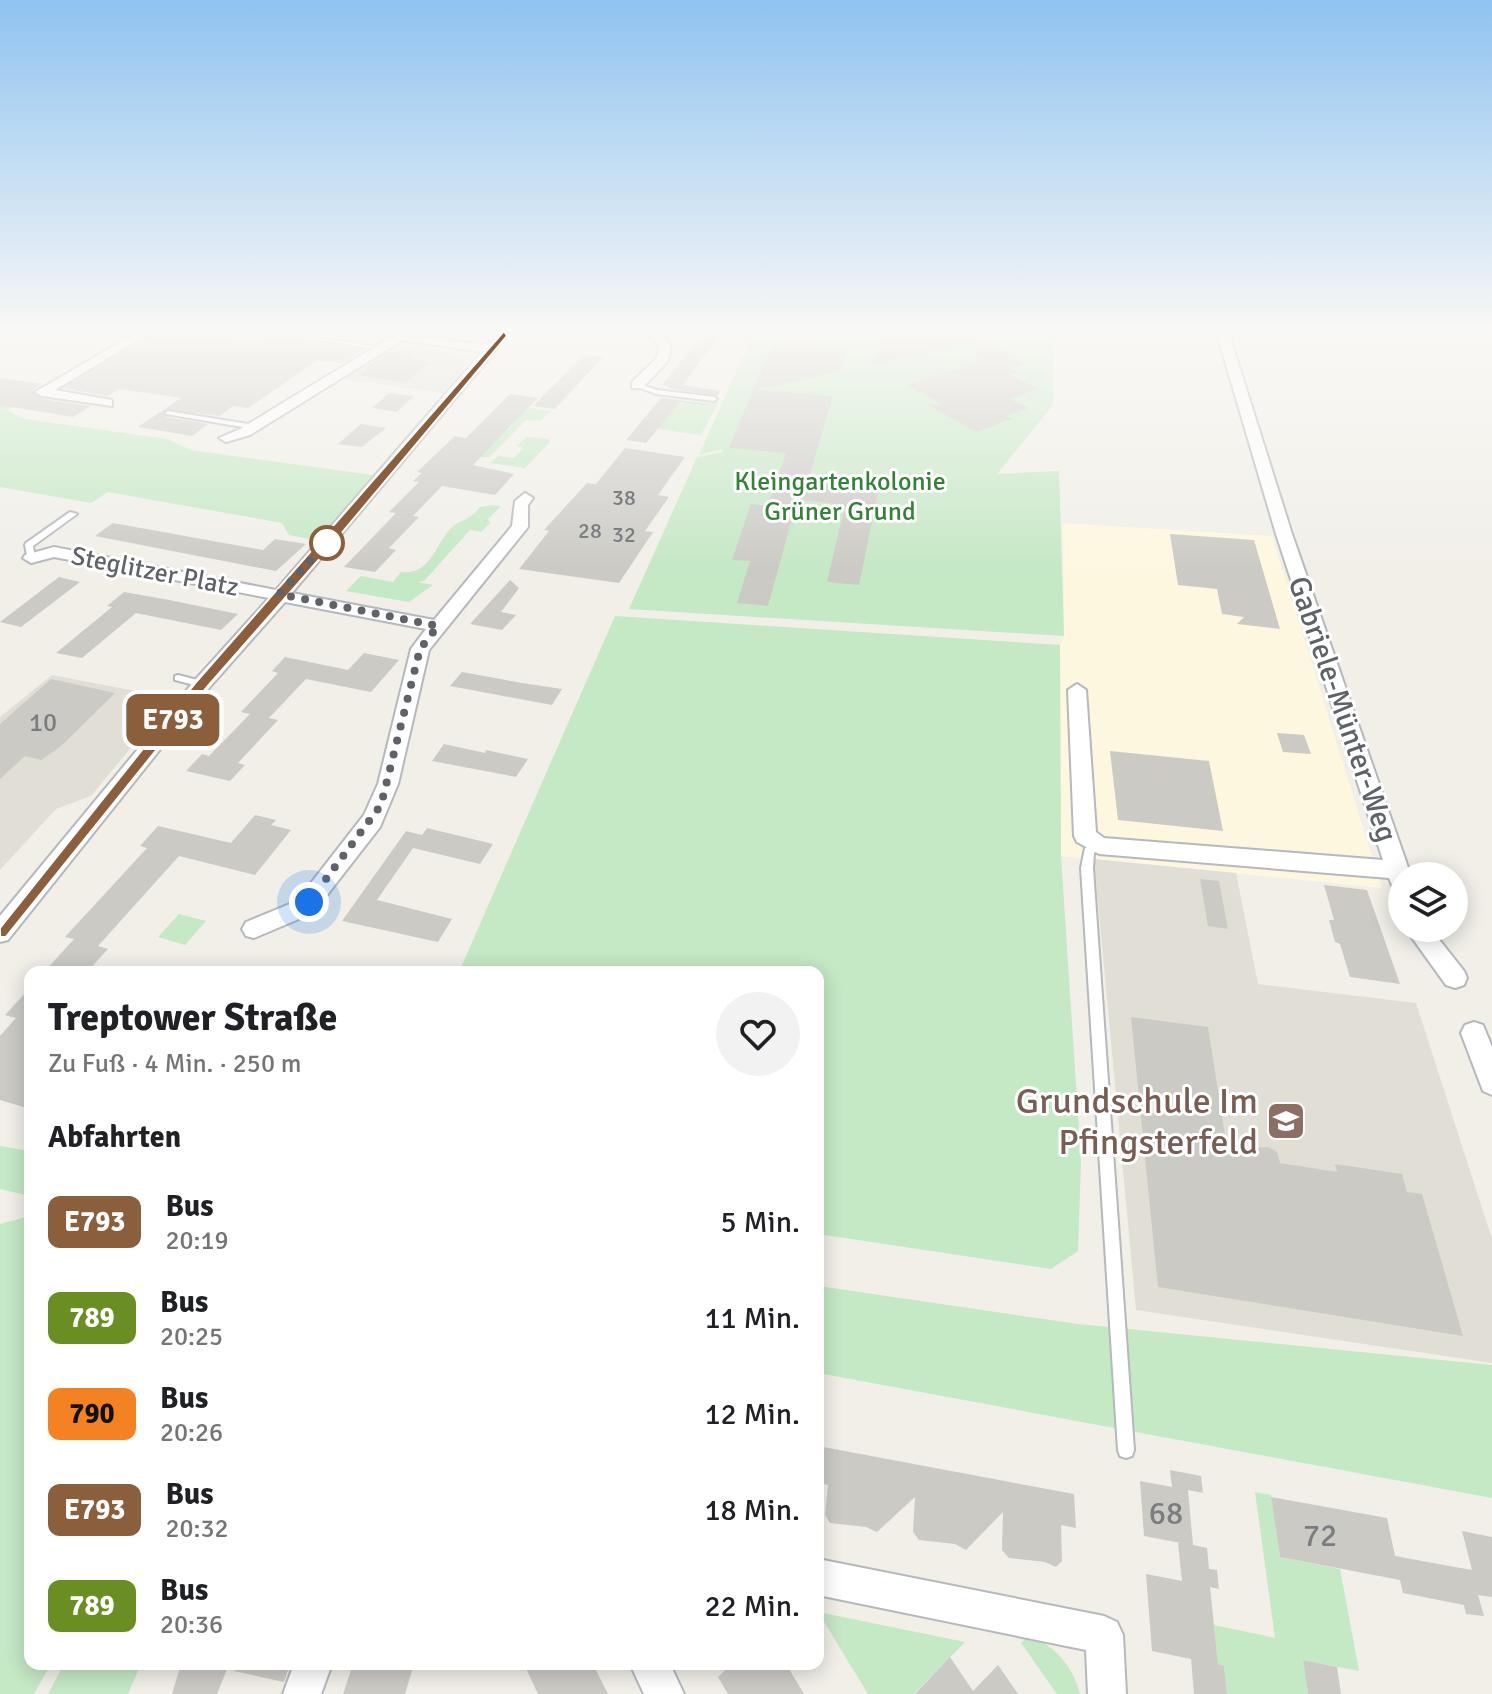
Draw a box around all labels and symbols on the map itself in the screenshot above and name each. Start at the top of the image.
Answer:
park label: Kleingartenkolonie Grüner Grund [734,466,946,528]
house number: 38 [612,484,636,511]
house number: 28 [578,517,602,544]
house number: 32 [612,521,636,548]
unlabelled marker [310,526,344,560]
street label: Steglitzer Platz [68,540,241,604]
street label: Gabriele-Münter-Weg [1280,572,1405,847]
line badge: E793 [117,694,229,746]
house number: 10 [29,707,57,739]
your location [289,882,329,922]
place label: Grundschule Im Pfingsterfeld [1016,1079,1258,1165]
school or university icon: Grundschule Im Pfingsterfeld [1265,1100,1307,1142]
house number: 68 [1149,1494,1183,1533]
house number: 72 [1303,1516,1337,1555]

